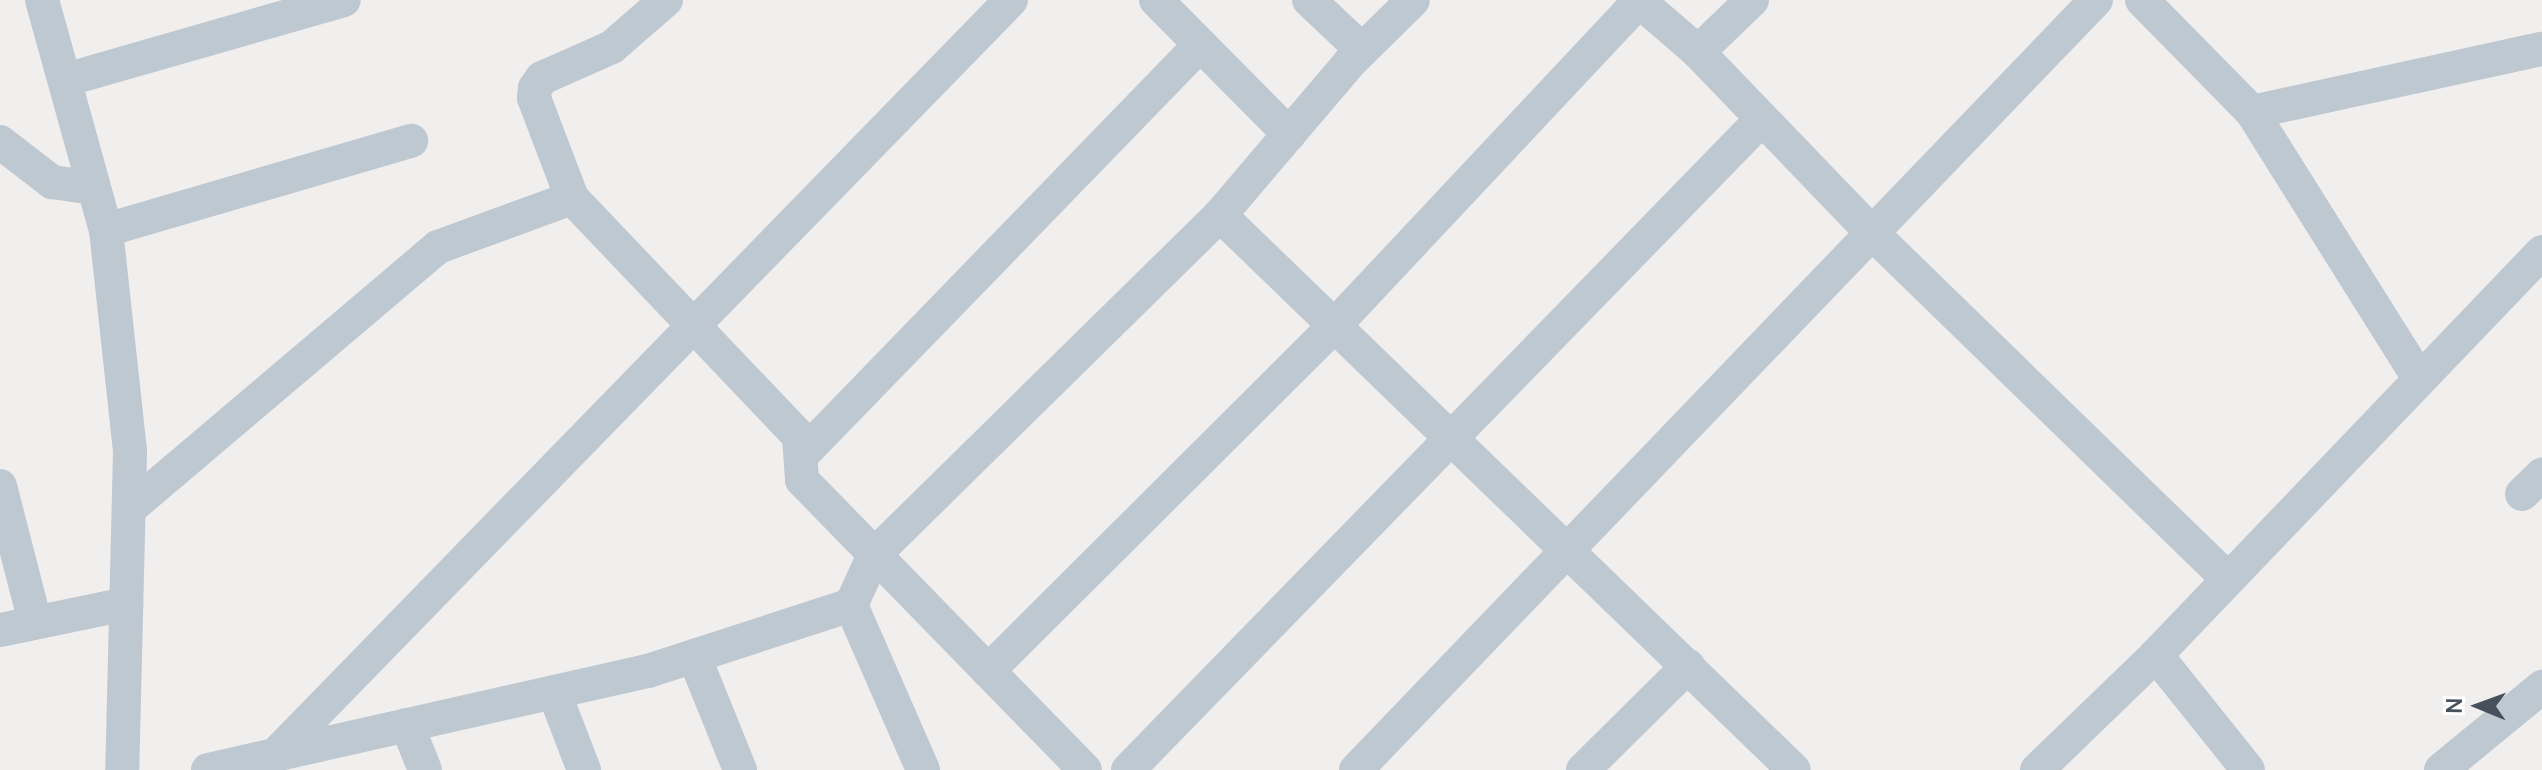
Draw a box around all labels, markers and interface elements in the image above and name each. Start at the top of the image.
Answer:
north arrow [2438,666,2518,746]
text: N [2439,697,2469,714]

